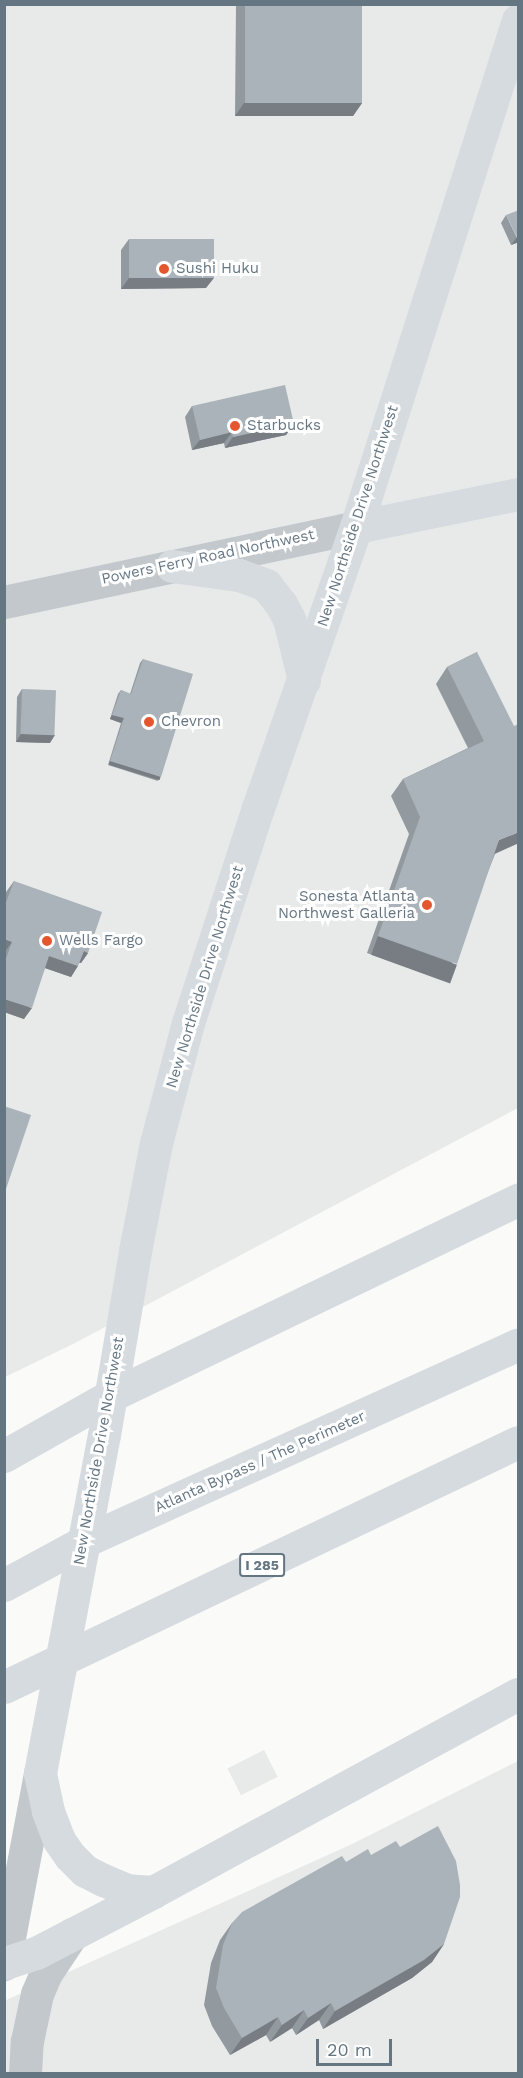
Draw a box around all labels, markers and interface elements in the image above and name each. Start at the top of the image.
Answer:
place label: Sushi Huku [176,260,259,278]
marker: Sushi Huku [157,262,171,276]
street label: New Northside Drive Northwest [314,403,402,629]
place label: Starbucks [247,417,321,435]
marker: Starbucks [228,419,242,433]
street label: Powers Ferry Road Northwest [100,526,316,588]
place label: Chevron [161,713,221,731]
marker: Chevron [142,715,156,729]
street label: New Northside Drive Northwest [163,864,247,1090]
place label: Sonesta Atlanta Northwest Galleria [278,887,415,922]
marker: Sonesta Atlanta Northwest Galleria [420,898,434,912]
place label: Wells Fargo [59,932,143,950]
marker: Wells Fargo [40,934,54,948]
street label: New Northside Drive Northwest [70,1335,128,1567]
street label: Atlanta Bypass / The Perimeter [152,1407,368,1517]
road number: I 285 [238,1554,286,1576]
scale bar [319,2027,396,2065]
text: 20 m [327,2039,372,2060]

